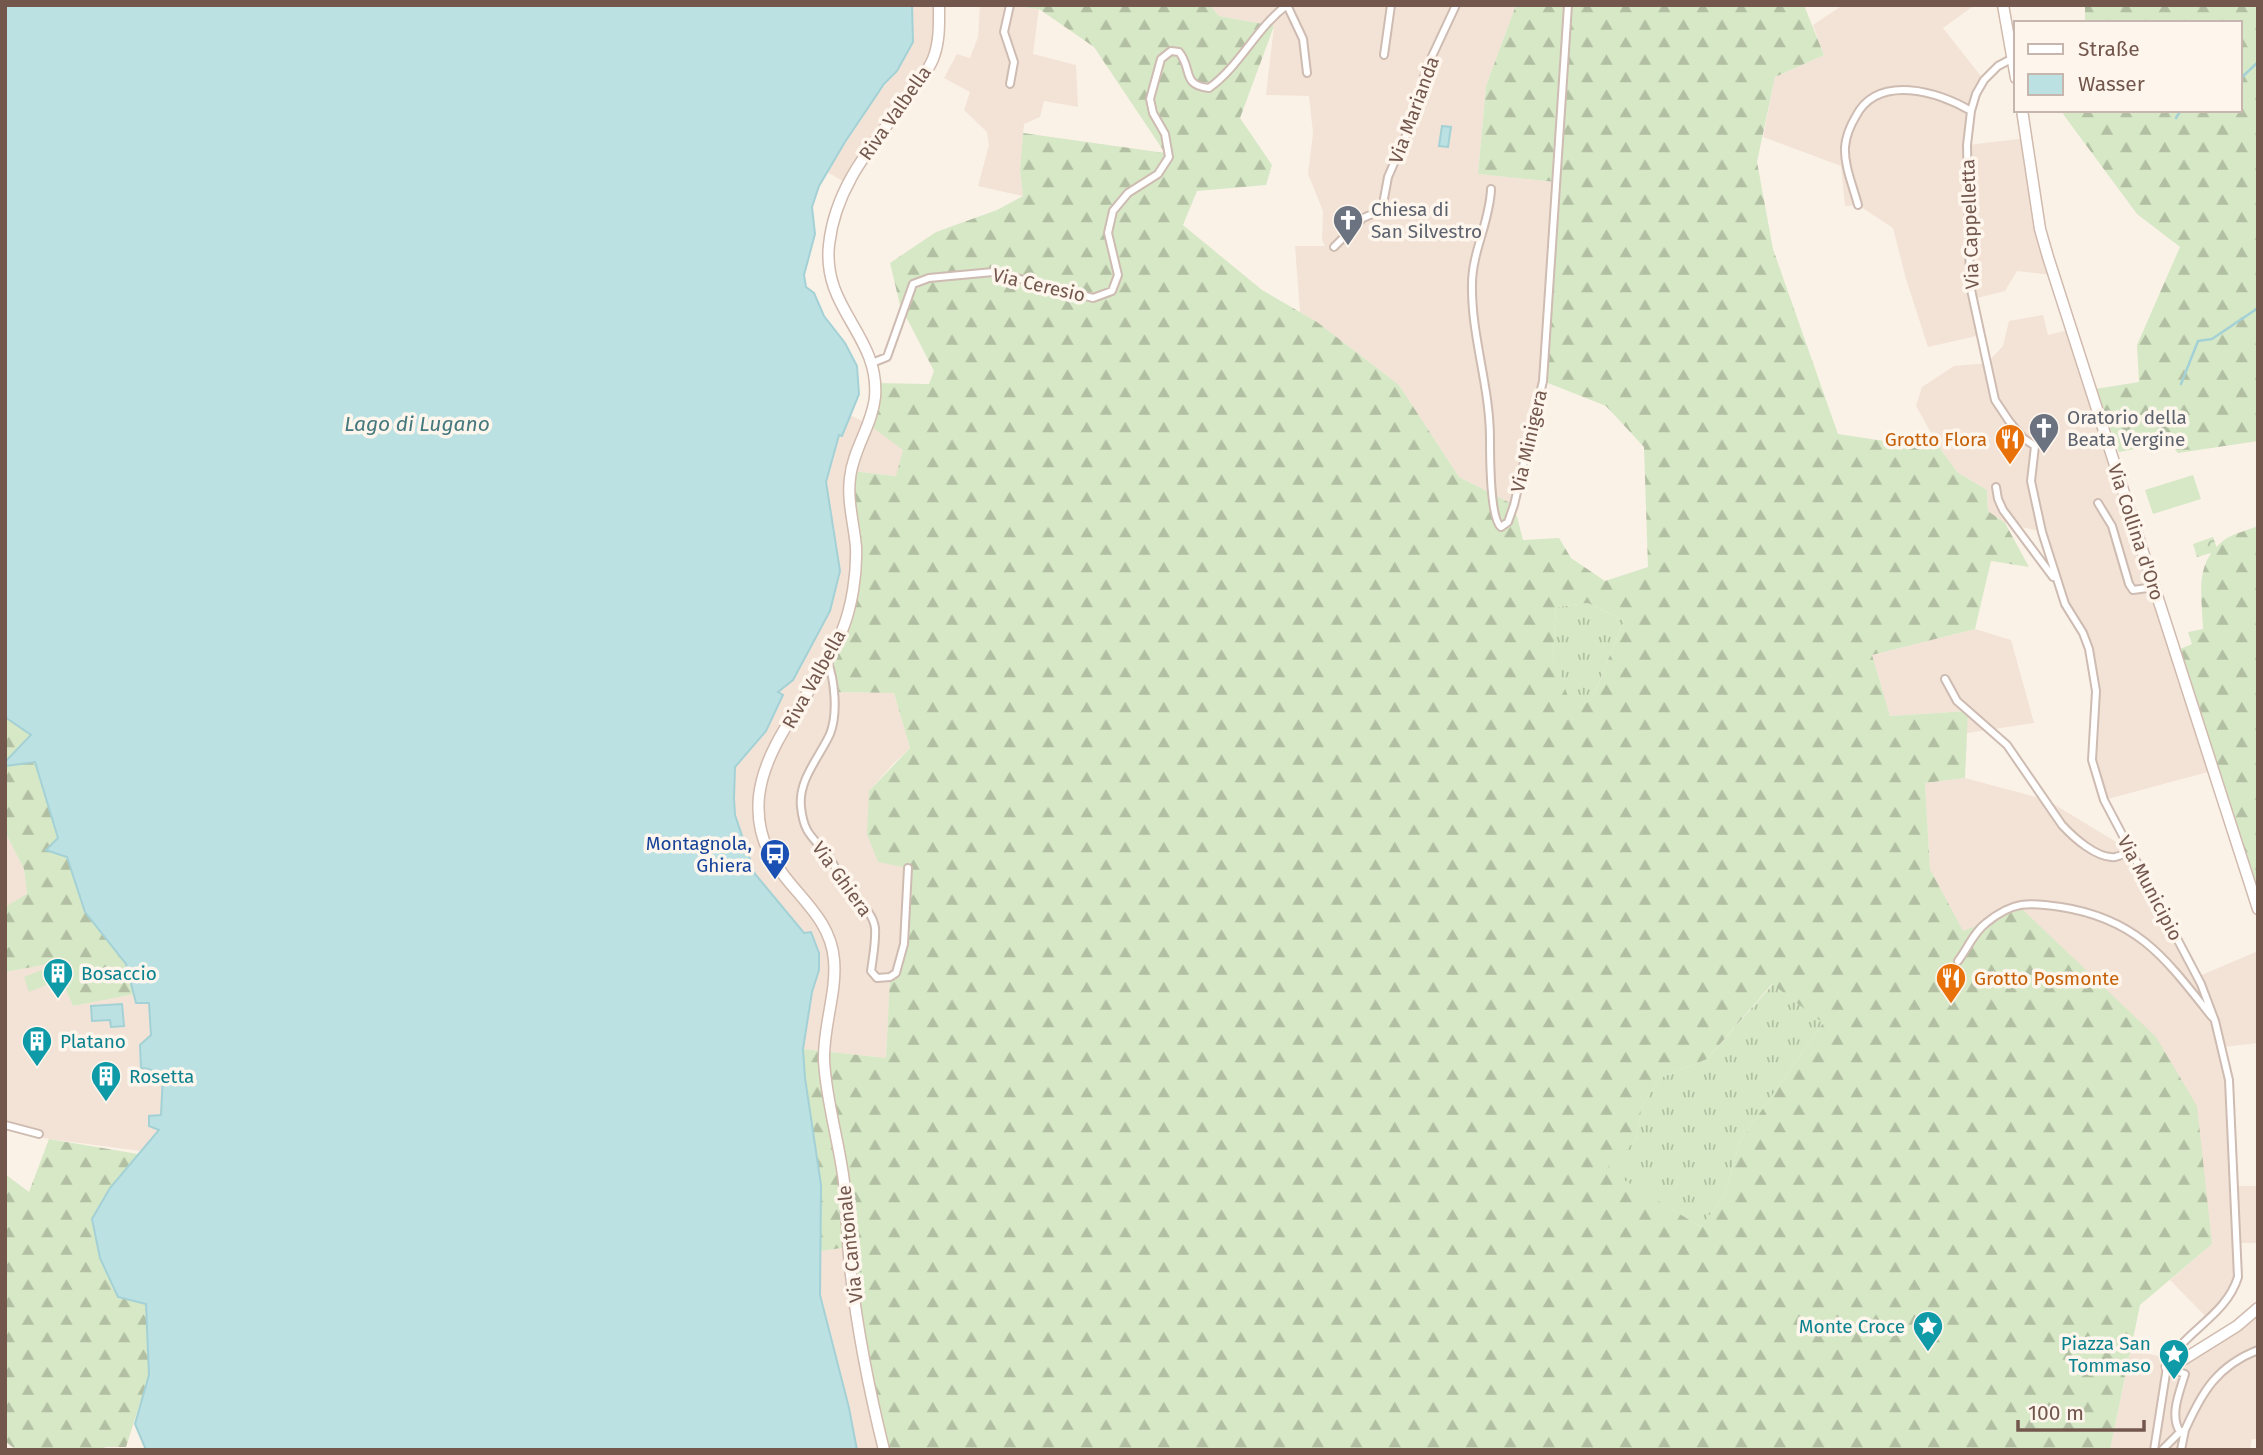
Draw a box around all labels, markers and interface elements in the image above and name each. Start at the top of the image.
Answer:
legend [2014,21,2242,112]
text: Straße [2078,36,2140,62]
street label: Via Marianda [1384,53,1444,167]
street label: Riva Valbella [854,61,936,165]
text: Wasser [2078,71,2145,97]
street label: Via Cappelletta [1956,158,1984,290]
place label: Chiesa di San Silvestro [1371,198,1482,243]
church icon: Chiesa di San Silvestro [1331,203,1365,247]
street label: Via Ceresio [990,263,1088,307]
street label: Via Minigera [1506,387,1552,495]
place label: Oratorio della Beata Vergine [2067,406,2187,451]
water label: Lago di Lugano [344,411,490,437]
church icon: Oratorio della Beata Vergine [2027,411,2061,455]
restaurant icon: Grotto Flora [1993,422,2027,466]
place label: Grotto Flora [1885,428,1987,451]
street label: Via Collina d'Oro [2103,461,2169,603]
street label: Riva Valbella [777,625,851,733]
street label: Via Municipio [2113,831,2187,945]
place label: Montagnola, Ghiera [646,832,752,877]
bus stop icon: Montagnola, Ghiera [758,837,792,881]
street label: Via Ghiera [807,837,877,921]
building icon: Bosaccio [41,956,75,1000]
restaurant icon: Grotto Posmonte [1934,961,1968,1005]
place label: Bosaccio [81,962,157,985]
place label: Grotto Posmonte [1974,967,2119,990]
building icon: Platano [20,1024,54,1068]
place label: Platano [60,1030,126,1053]
building icon: Rosetta [89,1059,123,1103]
place label: Rosetta [129,1065,194,1088]
street label: Via Cantonale [832,1184,868,1304]
place icon: Monte Croce [1911,1309,1945,1353]
place label: Monte Croce [1799,1315,1905,1338]
place label: Piazza San Tommaso [2061,1332,2151,1377]
place icon: Piazza San Tommaso [2157,1337,2191,1381]
scale bar [2018,1388,2144,1432]
text: 100 m [2028,1400,2084,1426]

